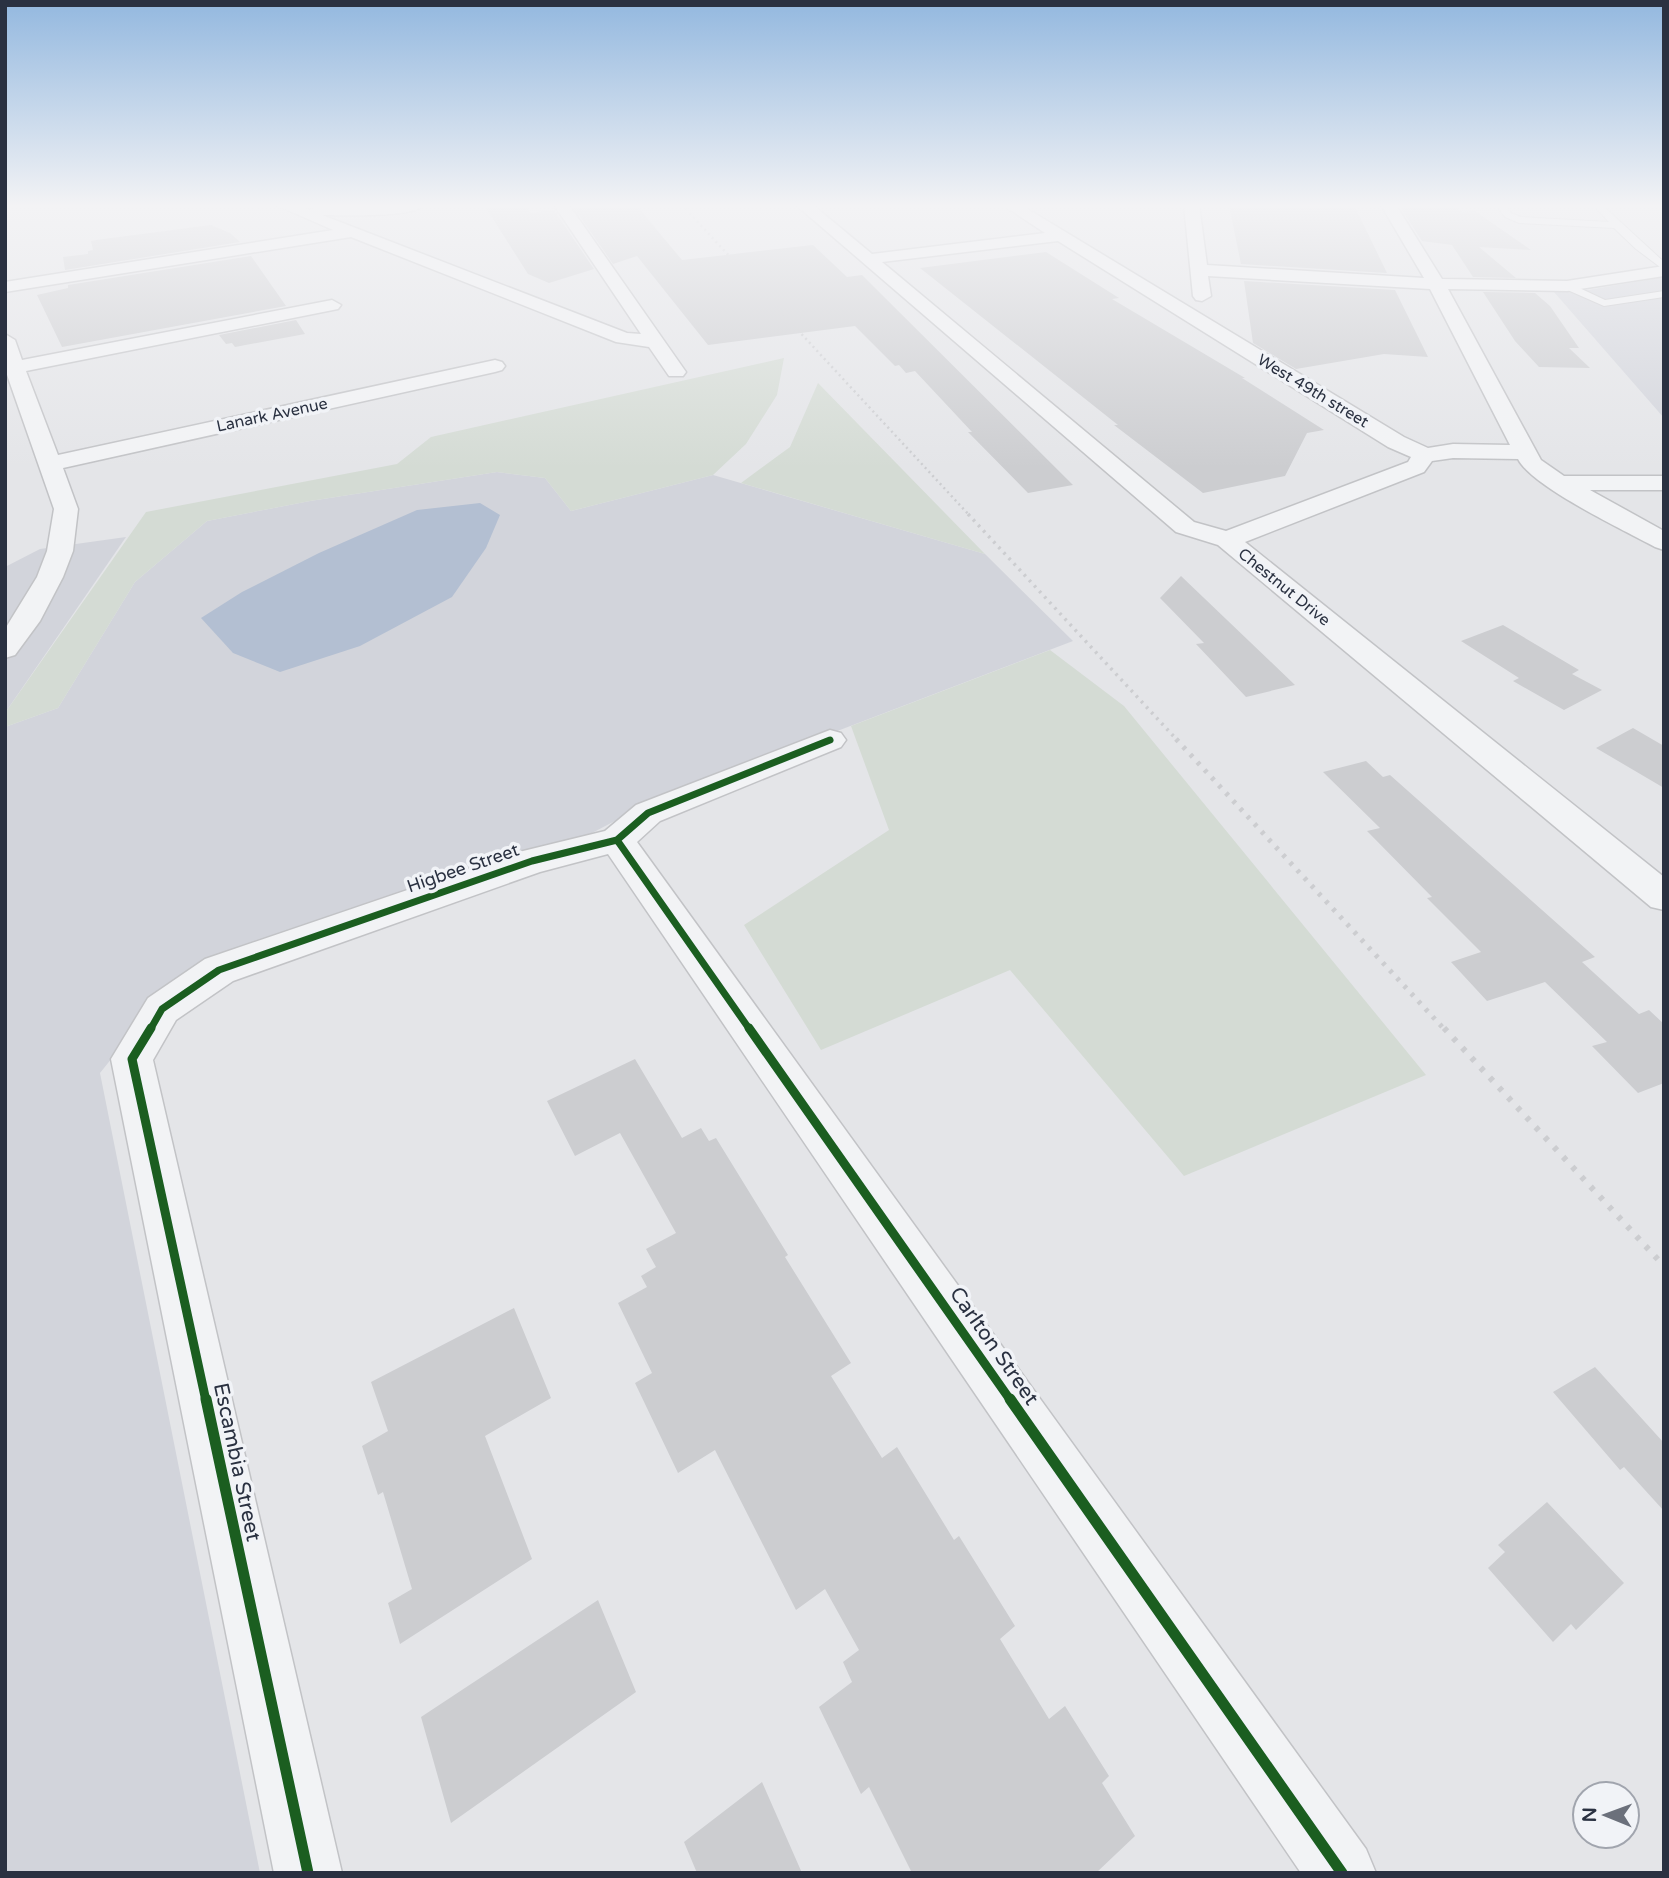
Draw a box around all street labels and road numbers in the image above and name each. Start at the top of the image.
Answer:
street label: West 49th street [1254,350,1372,432]
street label: Lanark Avenue [215,393,329,437]
street label: Chestnut Drive [1234,544,1334,630]
street label: Higbee Street [404,838,522,897]
street label: Carlton Street [944,1282,1044,1410]
street label: Escambia Street [208,1380,266,1544]

